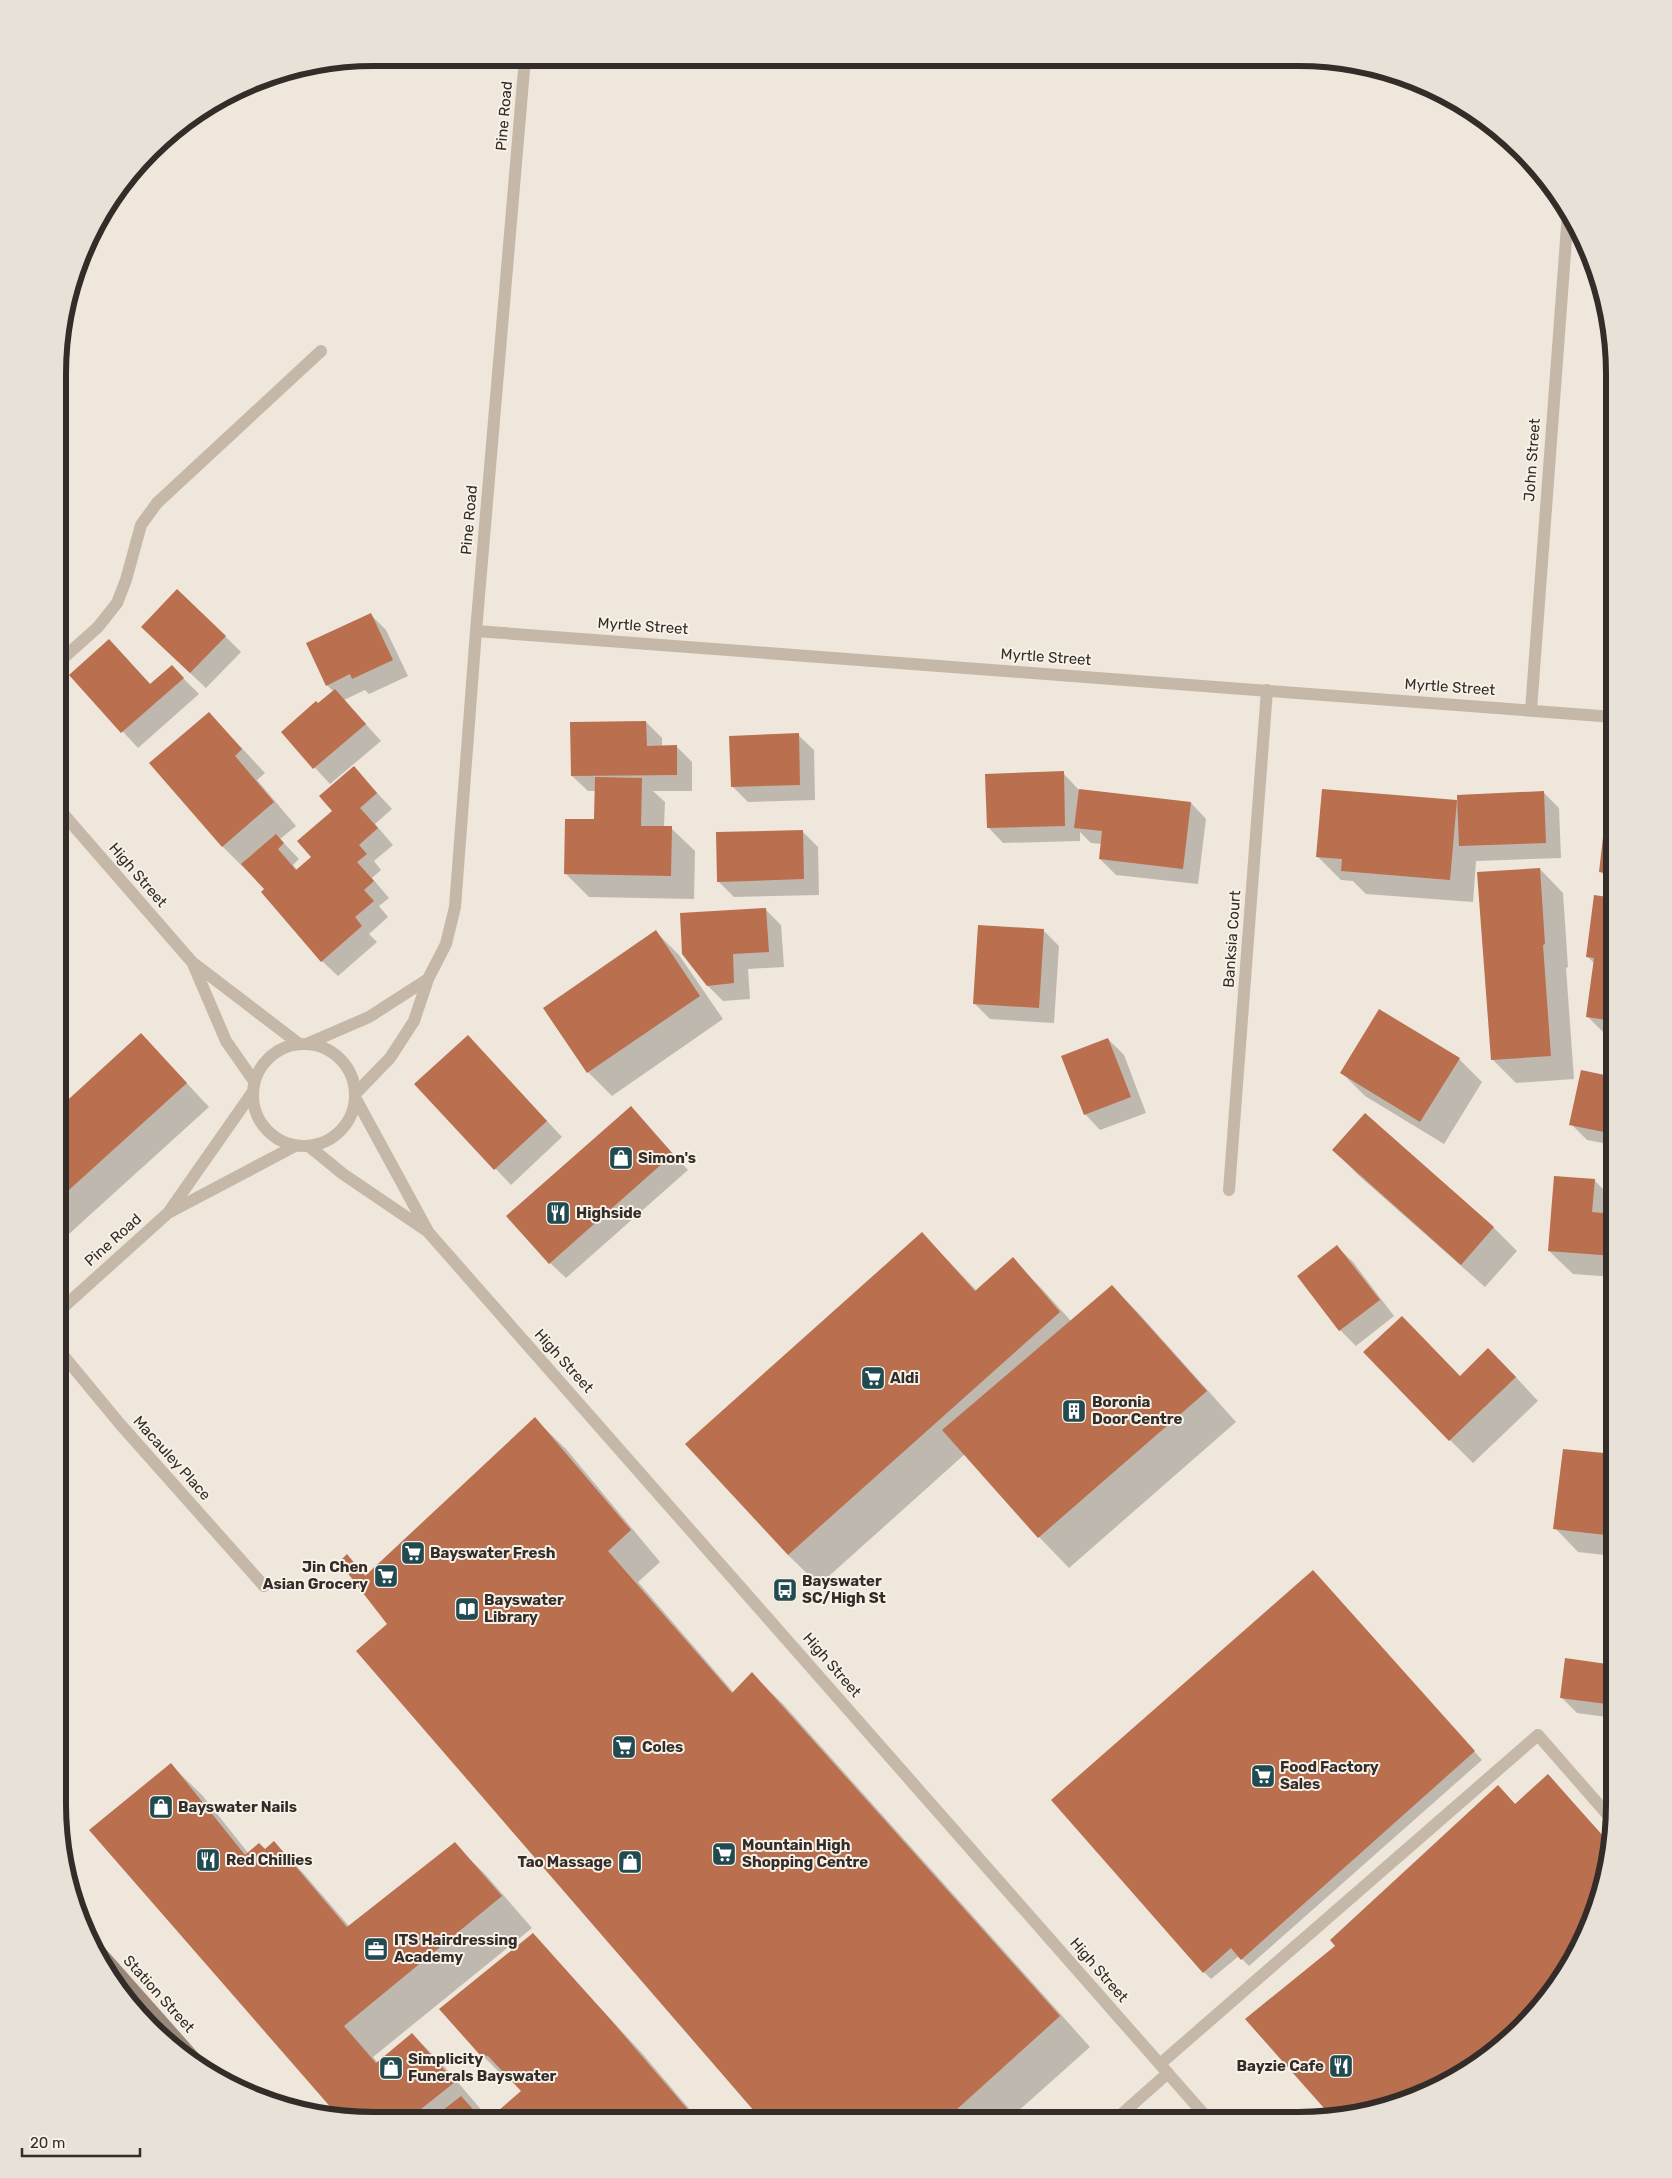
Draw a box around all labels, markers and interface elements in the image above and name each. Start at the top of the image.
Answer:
street label: Pine Road [492,80,516,152]
street label: John Street [1520,418,1544,502]
street label: Pine Road [457,484,481,556]
street label: Myrtle Street [597,614,689,638]
street label: Myrtle Street [1000,645,1092,669]
street label: Myrtle Street [1404,675,1496,699]
street label: High Street [105,839,171,911]
street label: Banksia Court [1220,890,1244,988]
shop icon: Simon's [608,1145,634,1171]
place label: Simon's [638,1149,696,1167]
restaurant icon: Highside [545,1200,571,1226]
place label: Highside [576,1204,642,1222]
street label: Pine Road [81,1210,145,1270]
street label: High Street [531,1325,597,1397]
supermarket icon: Aldi [860,1365,886,1391]
place label: Aldi [890,1369,919,1387]
place label: Boronia Door Centre [1092,1393,1183,1428]
building icon: Boronia Door Centre [1061,1398,1087,1424]
street label: Macauley Place [129,1412,215,1504]
supermarket icon: Bayswater Fresh [400,1540,426,1566]
place label: Bayswater Fresh [430,1544,555,1562]
place label: Jin Chen Asian Grocery [263,1558,368,1593]
supermarket icon: Jin Chen Asian Grocery [373,1563,399,1589]
place label: Bayswater SC/High St [802,1572,886,1607]
bus stop icon: Bayswater SC/High St [772,1577,798,1603]
place label: Bayswater Library [484,1591,564,1626]
library icon: Bayswater Library [454,1596,480,1622]
street label: High Street [799,1629,865,1701]
supermarket icon: Coles [611,1734,637,1760]
place label: Coles [642,1738,683,1756]
place label: Food Factory Sales [1280,1758,1379,1793]
supermarket icon: Food Factory Sales [1250,1763,1276,1789]
shop icon: Bayswater Nails [148,1794,174,1820]
place label: Bayswater Nails [178,1798,297,1816]
place label: Mountain High Shopping Centre [742,1836,868,1871]
supermarket icon: Mountain High Shopping Centre [711,1841,737,1867]
restaurant icon: Red Chillies [195,1847,221,1873]
shop icon: Tao Massage [617,1849,643,1875]
place label: Red Chillies [226,1851,312,1869]
place label: Tao Massage [518,1853,612,1871]
place label: ITS Hairdressing Academy [394,1931,518,1966]
street label: High Street [1066,1934,1132,2006]
office icon: ITS Hairdressing Academy [363,1936,389,1962]
street label: Station Street [120,1952,198,2036]
place label: Simplicity Funerals Bayswater [408,2050,557,2085]
restaurant icon: Bayzie Cafe [1328,2053,1354,2079]
shop icon: Simplicity Funerals Bayswater [378,2055,404,2081]
place label: Bayzie Cafe [1237,2057,1324,2075]
scale bar [22,2126,140,2158]
text: 20 m [30,2134,65,2152]

